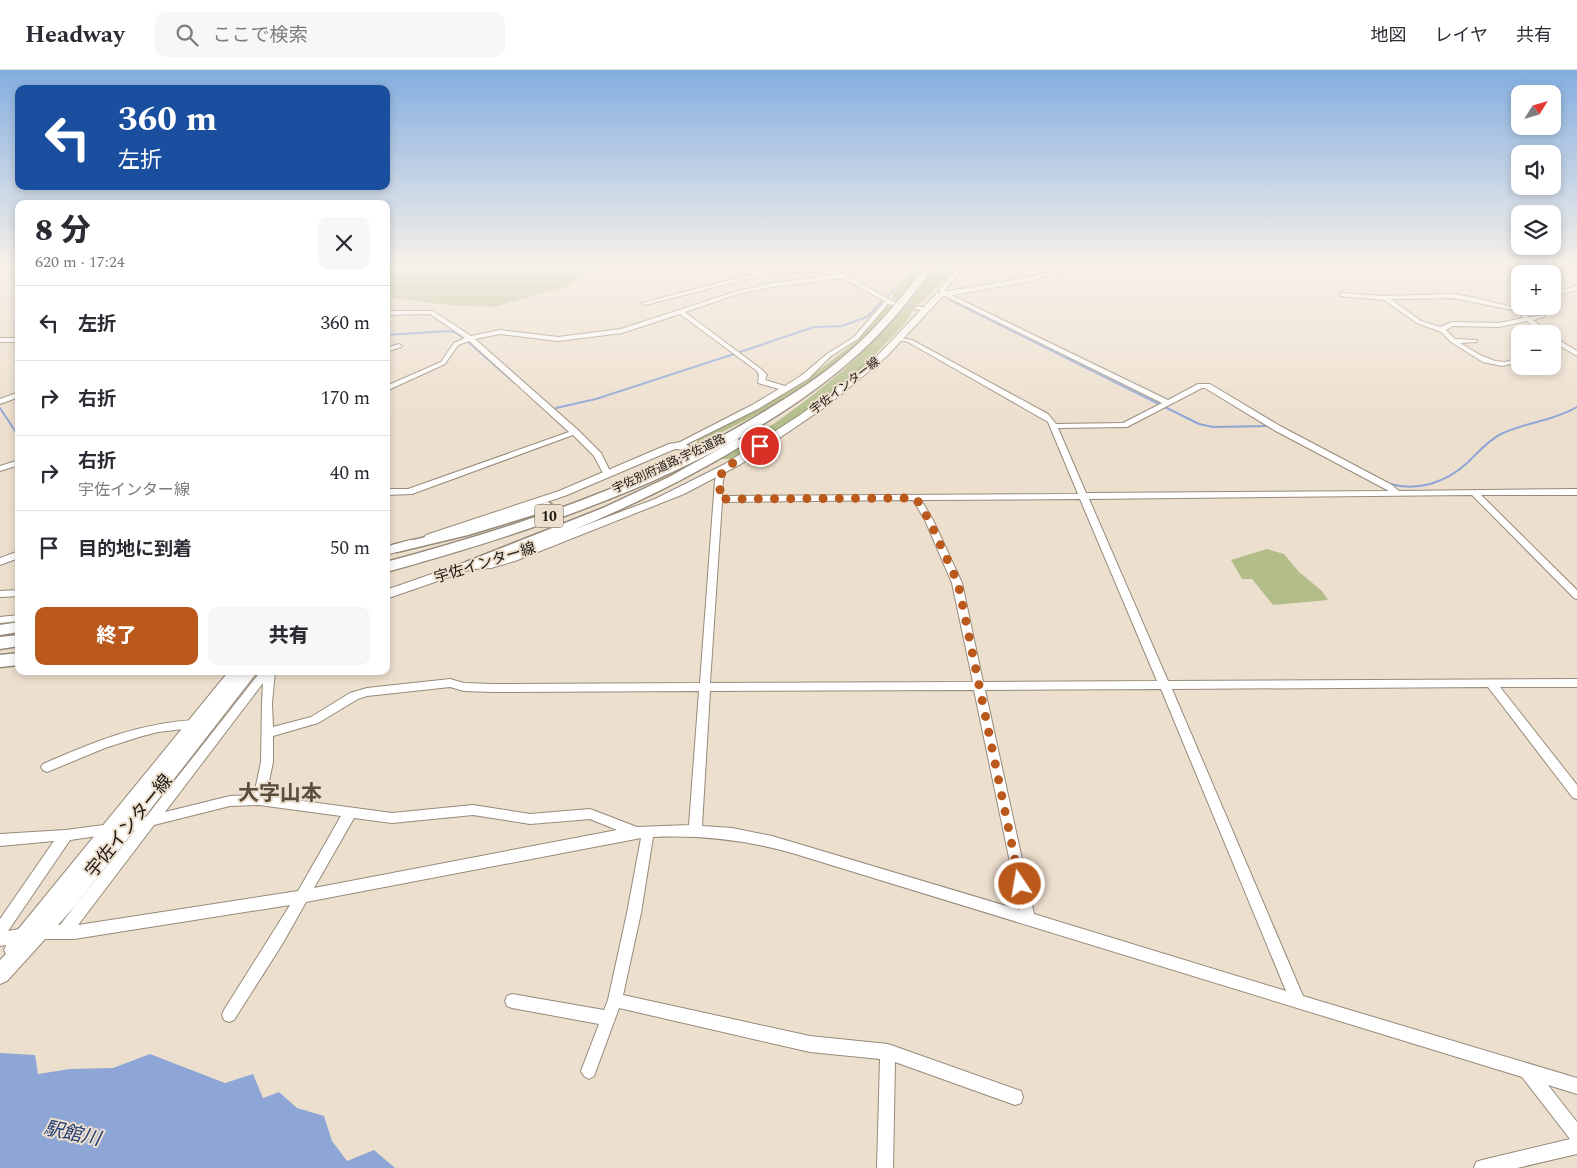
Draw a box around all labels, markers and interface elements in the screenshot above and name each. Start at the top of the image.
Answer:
search box [155,12,505,57]
text: Headway [25,17,125,53]
icon: search [173,21,201,49]
text: ここで検索 [213,21,308,50]
text: 地図 [1371,22,1407,49]
text: レイヤ [1435,22,1488,49]
text: 共有 [1516,22,1552,49]
north arrow [1511,85,1561,135]
map controls [1511,85,1561,375]
text: 360 m [118,93,217,146]
icon: left [35,105,100,170]
text: 左折 [118,144,162,177]
button: sound [1511,145,1561,195]
button: layers [1511,205,1561,255]
text: 8 分 [35,208,91,254]
button: close [318,217,370,269]
text: 620 m · 17:24 [35,250,125,274]
button: + [1511,265,1561,315]
icon: left [35,309,63,337]
text: 360 m [320,309,370,338]
text: 左折 [78,310,116,339]
button: − [1511,325,1561,375]
street label: 宇佐インター線 [806,353,884,419]
icon: right [35,384,63,412]
text: 170 m [320,384,370,413]
text: 右折 [78,385,116,414]
pin [739,425,781,467]
street label: 宇佐別府道路;宇佐道路 [609,429,729,499]
icon: arrive [746,432,774,460]
text: 右折 [78,447,116,476]
icon: right [35,459,63,487]
text: 40 m [330,459,370,488]
text: 宇佐インター線 [78,478,190,502]
road number: 10 [535,504,563,528]
icon: arrive [35,534,63,562]
text: 50 m [330,534,370,563]
text: 目的地に到着 [78,535,192,564]
street label: 宇佐インター線 [431,537,539,589]
button: 終了 [35,607,198,665]
button: 共有 [208,607,370,665]
street label: 宇佐インター線 [79,769,179,883]
district label: 大字山本 [238,778,322,810]
position arrow [993,857,1045,909]
water label: 駅館川 [41,1114,105,1155]

